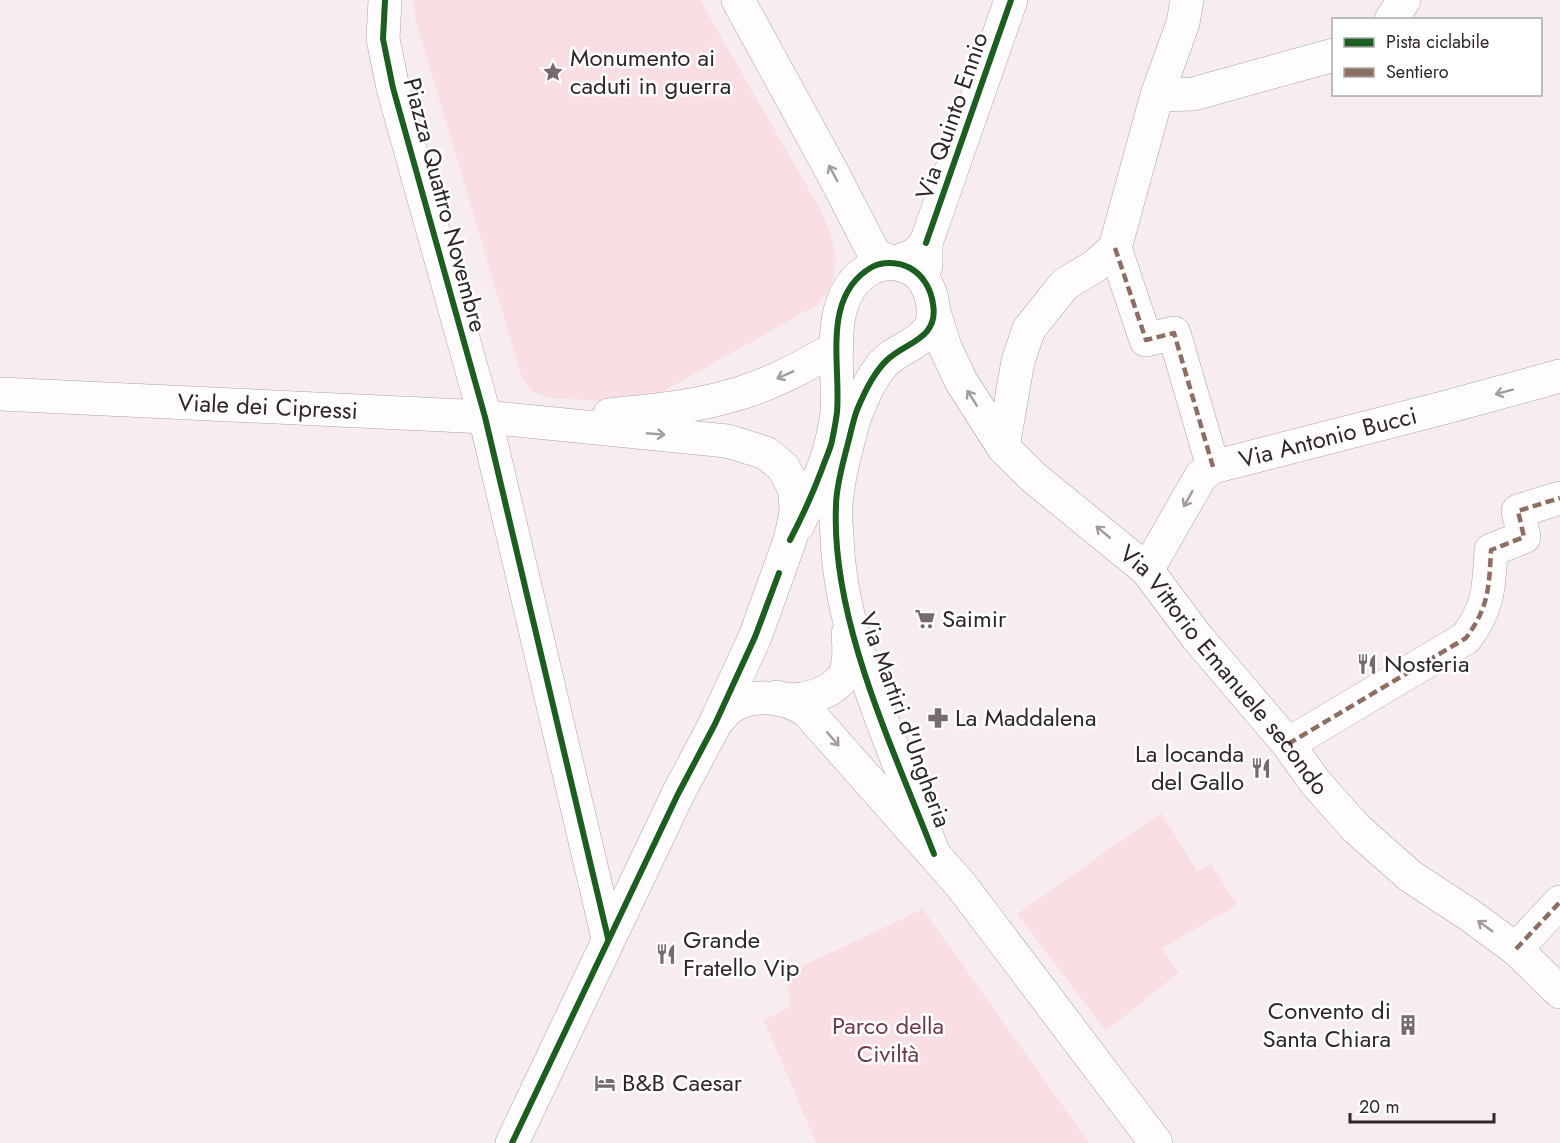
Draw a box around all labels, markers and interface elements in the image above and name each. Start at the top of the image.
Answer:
legend [1332,18,1542,96]
street label: Via Quinto Ennio [906,27,997,204]
text: Pista ciclabile [1386,29,1489,55]
place label: Monumento ai caduti in guerra [570,40,731,103]
text: Sentiero [1386,59,1449,85]
place icon: Monumento ai caduti in guerra [541,60,565,84]
street label: Piazza Quattro Novembre [395,74,496,336]
one-way arrow [826,164,838,182]
one-way arrow [777,369,795,381]
street label: Viale dei Cipressi [177,384,359,428]
one-way arrow [1495,386,1514,398]
one-way arrow [965,390,977,407]
street label: Via Antonio Bucci [1235,397,1421,477]
one-way arrow [646,429,666,440]
one-way arrow [1182,490,1194,507]
one-way arrow [1095,526,1111,539]
street label: Via Vittorio Emanuele secondo [1112,536,1337,803]
place label: Saimir [942,601,1007,636]
street label: Via Martiri d'Ungheria [850,607,961,832]
supermarket icon: Saimir [913,607,937,631]
place label: Nosteria [1384,646,1470,681]
restaurant icon: Nosteria [1355,652,1379,676]
place label: La Maddalena [955,700,1096,735]
pharmacy icon: La Maddalena [926,706,950,730]
one-way arrow [826,732,840,747]
place label: La locanda del Gallo [1135,736,1244,799]
restaurant icon: La locanda del Gallo [1249,756,1273,780]
one-way arrow [1477,920,1493,932]
place label: Grande Fratello Vip [683,922,800,985]
restaurant icon: Grande Fratello Vip [654,942,678,966]
place label: Convento di Santa Chiara [1263,993,1391,1056]
park label: Parco della Civiltà [832,1008,944,1071]
building icon: Convento di Santa Chiara [1396,1013,1420,1037]
place label: B&B Caesar [622,1065,743,1100]
hotel icon: B&B Caesar [593,1071,617,1095]
scale bar [1350,1086,1494,1124]
text: 20 m [1359,1094,1399,1120]

